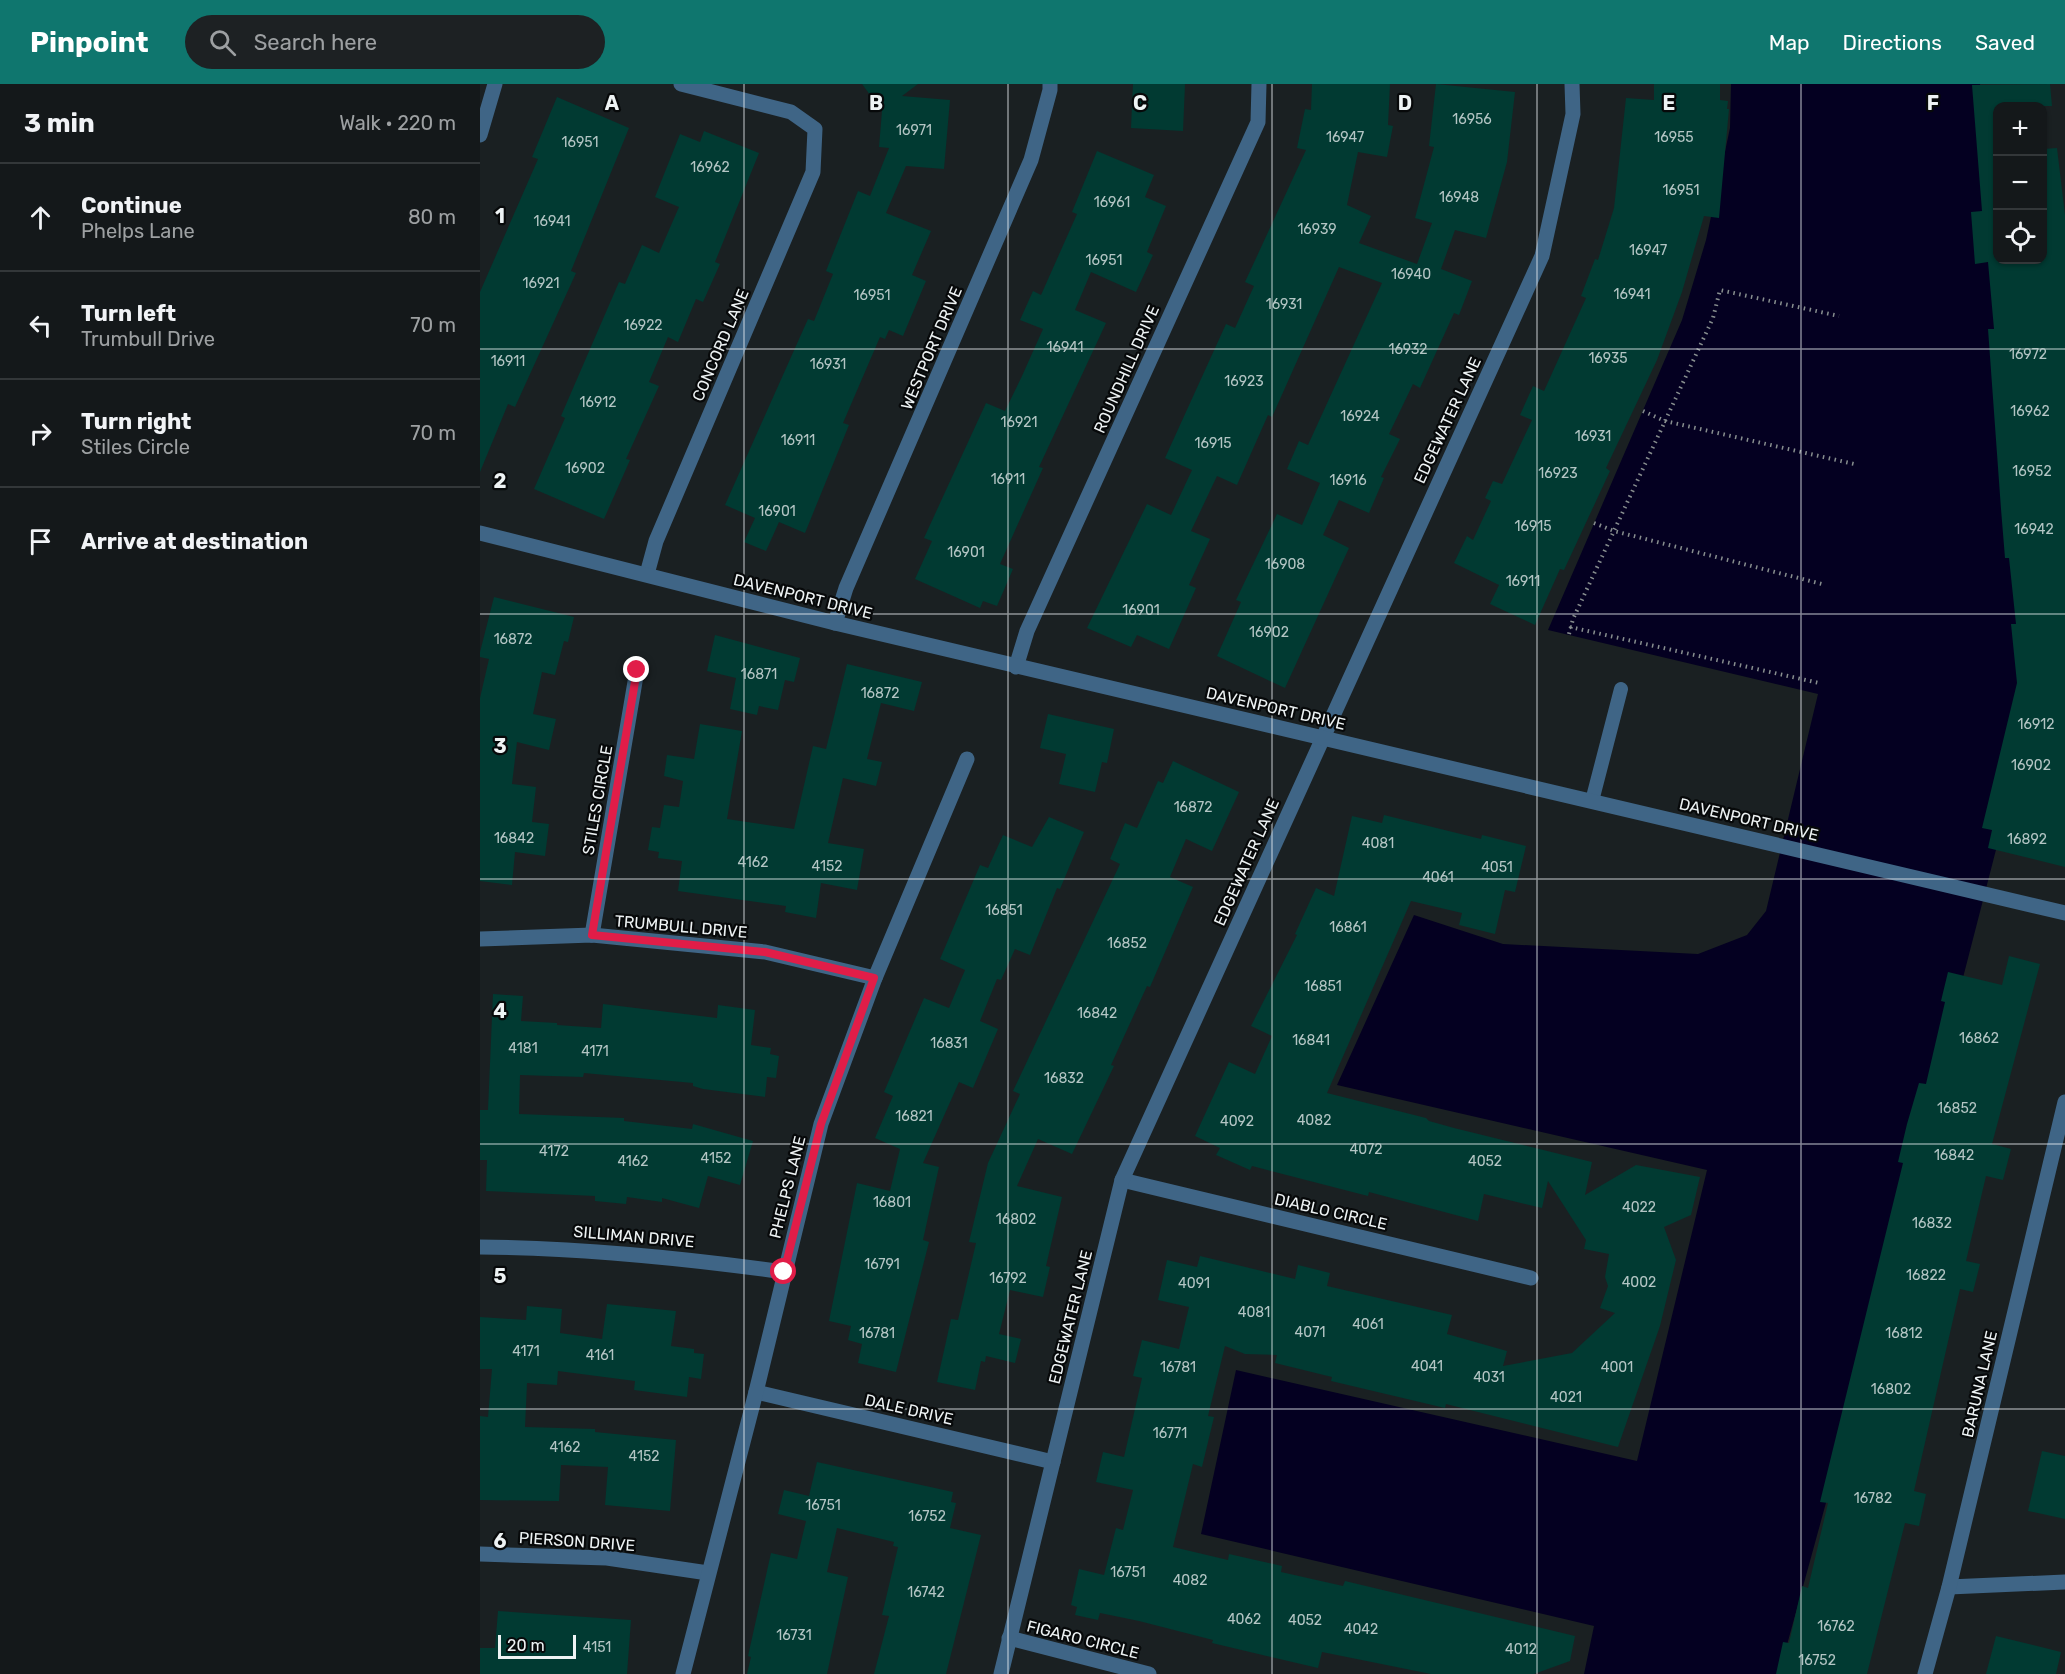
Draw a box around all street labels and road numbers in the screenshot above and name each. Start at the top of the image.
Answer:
street label: WESTPORT DRIVE [897,284,966,413]
street label: CONCORD LANE [688,286,753,404]
street label: ROUNDHILL DRIVE [1090,302,1163,436]
street label: EDGEWATER LANE [1410,354,1485,486]
street label: DAVENPORT DRIVE [732,570,874,623]
street label: DAVENPORT DRIVE [1204,683,1347,734]
street label: STILES CIRCLE [579,744,616,856]
street label: DAVENPORT DRIVE [1677,794,1820,845]
street label: EDGEWATER LANE [1210,796,1283,929]
street label: TRUMBULL DRIVE [614,911,748,942]
street label: PHELPS LANE [766,1134,809,1240]
street label: DIABLO CIRCLE [1273,1189,1389,1234]
street label: SILLIMAN DRIVE [573,1222,695,1251]
street label: EDGEWATER LANE [1045,1248,1096,1386]
street label: BARUNA LANE [1958,1329,2001,1439]
street label: DALE DRIVE [863,1390,955,1429]
street label: PIERSON DRIVE [518,1528,636,1555]
street label: FIGARO CIRCLE [1025,1616,1141,1663]

